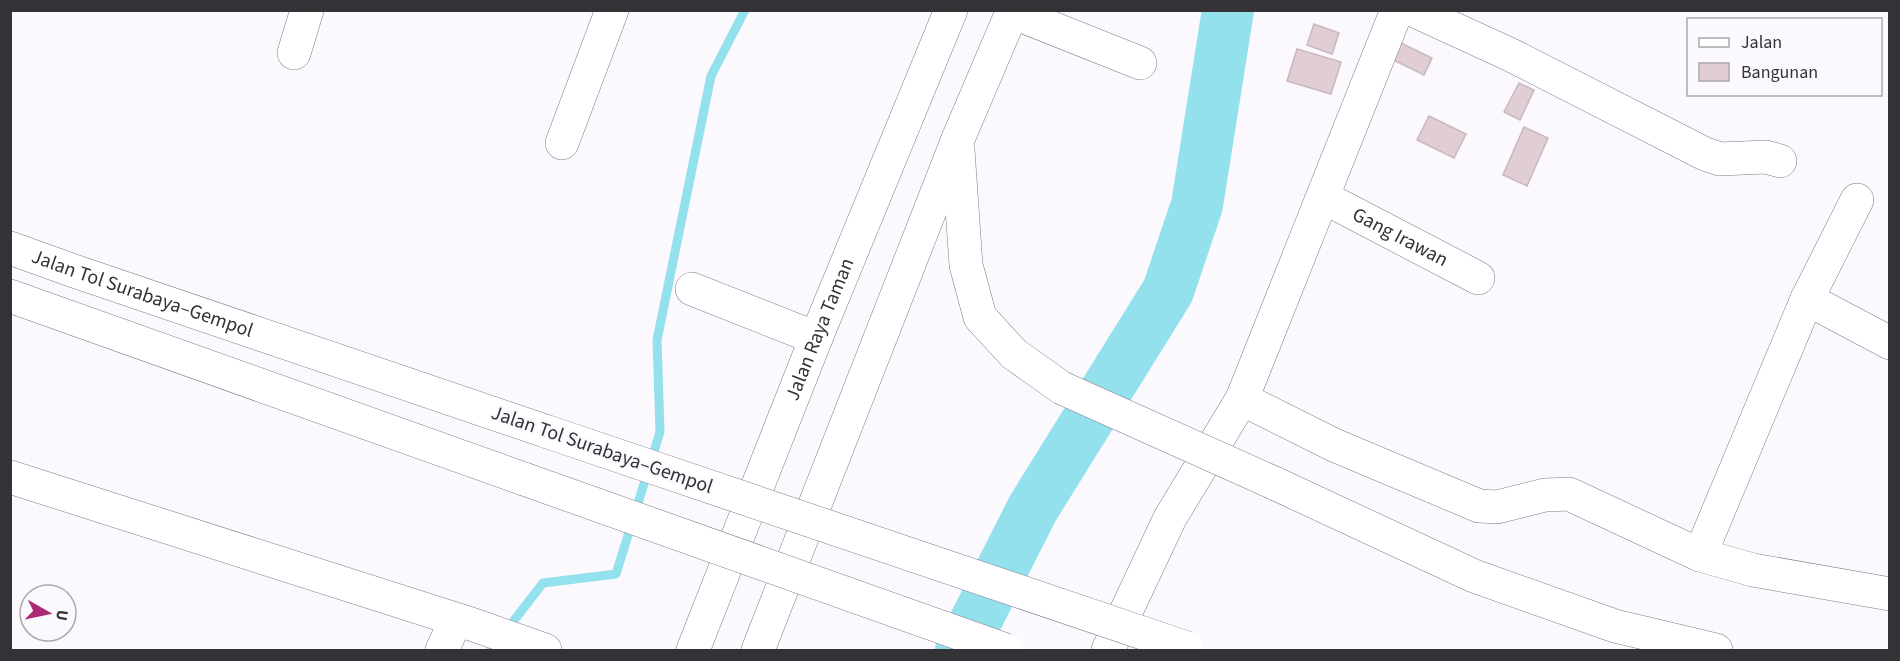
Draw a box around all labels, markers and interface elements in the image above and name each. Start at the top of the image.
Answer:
legend [1687,18,1882,96]
text: Jalan [1741,30,1782,55]
text: Bangunan [1741,60,1818,85]
street label: Gang Irawan [1347,201,1453,274]
street label: Jalan Tol Surabaya–Gempol [27,243,257,345]
street label: Jalan Raya Taman [779,254,861,405]
street label: Jalan Tol Surabaya–Gempol [487,399,717,501]
north arrow [18,583,78,643]
text: U [50,608,74,622]

